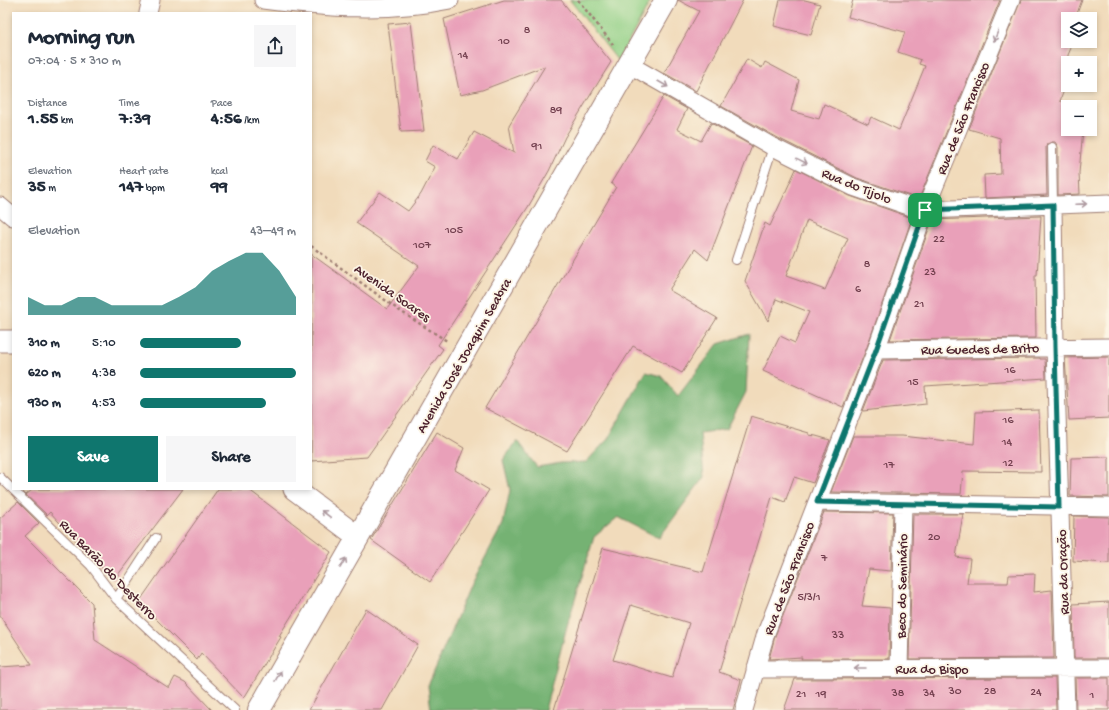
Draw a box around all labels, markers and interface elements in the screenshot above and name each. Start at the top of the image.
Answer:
map controls [1061,12,1097,136]
button: layers [1061,12,1097,48]
house number: 8 [524,24,531,38]
button: share [254,25,296,67]
text: Morning run [28,26,134,52]
one-way arrow [991,30,999,42]
house number: 10 [497,35,510,49]
house number: 14 [457,49,469,63]
text: 07:04 · 5 × 310 m [28,54,121,69]
button: + [1061,56,1097,92]
street label: Rua de São Francisco [934,60,995,178]
one-way arrow [657,81,669,89]
text: Distance [28,98,67,110]
text: Time [119,98,139,110]
text: Pace [211,98,232,110]
button: − [1061,100,1097,136]
house number: 89 [550,104,562,118]
text: 1.55 [28,110,58,130]
text: 7:39 [119,110,151,130]
text: 4:56 [211,110,242,130]
text: km [58,115,73,127]
text: /km [242,115,260,127]
house number: 91 [531,140,543,154]
one-way arrow [795,158,807,165]
text: Elevation [28,166,72,178]
text: Heart rate [119,166,169,178]
text: kcal [211,166,228,178]
street label: Rua do Tijolo [819,166,894,209]
text: 35 [28,178,46,198]
text: 147 [119,178,143,198]
text: 99 [211,178,228,198]
text: m [46,183,56,195]
text: bpm [143,183,165,195]
pin [908,193,942,227]
icon: arrive [914,199,936,221]
one-way arrow [1074,200,1087,208]
text: Elevation [28,224,80,239]
text: 43–49 m [250,224,296,239]
house number: 105 [444,224,463,238]
house number: 22 [933,233,945,247]
house number: 107 [412,239,432,253]
house number: 8 [864,258,871,272]
street label: Avenida Soares [350,261,434,327]
house number: 23 [924,266,936,280]
street label: Avenida José Joaquim Seabra [414,275,517,437]
house number: 6 [855,283,862,297]
house number: 21 [914,298,925,312]
text: 310 m [28,336,60,351]
text: 5:10 [92,336,116,351]
street label: Rua Guedes de Brito [921,341,1039,360]
house number: 16 [1004,364,1016,378]
text: 620 m [28,366,61,381]
text: 4:38 [92,366,116,381]
house number: 15 [906,376,919,390]
text: 930 m [28,396,61,411]
text: 4:53 [92,396,116,411]
house number: 16 [1002,414,1014,428]
button: Save [28,436,158,482]
button: Share [166,436,296,482]
house number: 14 [1001,436,1013,450]
house number: 12 [1002,457,1013,471]
house number: 17 [882,459,895,473]
one-way arrow [321,510,332,518]
street label: Rua Barão do Desterro [55,517,160,625]
street label: Rua de São Francisco [761,520,820,638]
street label: Rua da Oração [1055,529,1074,615]
house number: 20 [928,531,941,545]
street label: Beco do Seminário [894,533,913,640]
house number: 7 [820,552,828,566]
one-way arrow [339,557,347,569]
house number: 5/3/1 [797,591,821,605]
house number: 33 [831,629,844,643]
street label: Rua do Bispo [895,662,969,679]
one-way arrow [854,664,867,672]
one-way arrow [275,670,283,682]
house number: 30 [947,685,962,699]
house number: 28 [984,685,997,699]
house number: 24 [1030,686,1042,700]
house number: 38 [891,687,905,701]
house number: 34 [922,687,935,701]
house number: 21 [796,688,807,702]
house number: 19 [815,688,826,702]
house number: 1 [1089,689,1095,703]

